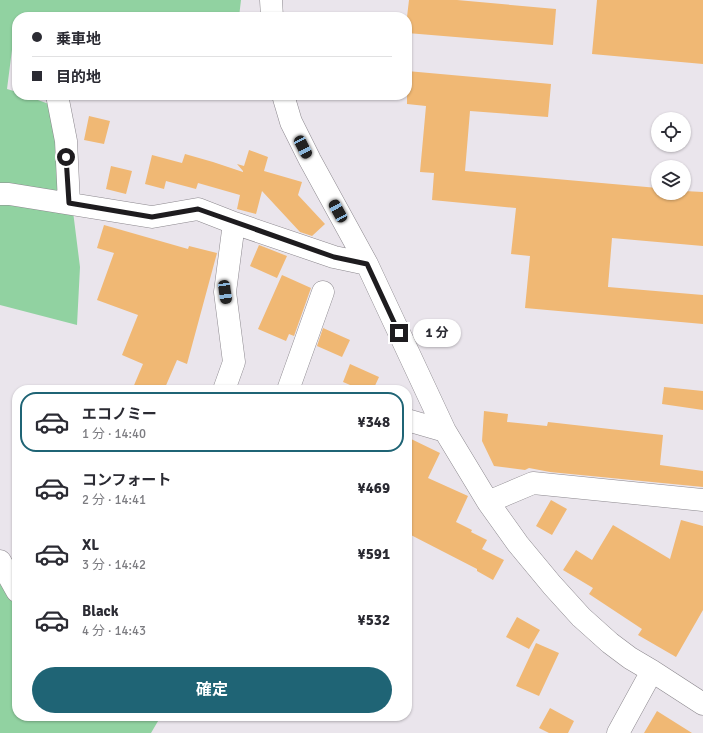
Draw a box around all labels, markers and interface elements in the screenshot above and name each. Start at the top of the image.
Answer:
text: 乗車地 [56,30,101,48]
text: 目的地 [56,68,101,86]
map controls [651,112,691,200]
button: locate [651,112,691,152]
car [292,134,314,160]
route start [57,148,75,166]
button: layers [651,160,691,200]
car [327,198,349,224]
car [217,279,233,305]
callout: 1 分 [413,319,461,347]
route end [390,324,408,342]
text: 1 分 [426,325,448,341]
icon: car [34,404,70,440]
text: エコノミー [82,405,157,423]
text: ¥348 [358,413,390,431]
text: 1 分 · 14:40 [82,426,146,442]
icon: car [34,470,70,506]
text: コンフォート [82,471,172,489]
text: ¥469 [358,479,390,497]
text: 2 分 · 14:41 [82,492,146,508]
icon: car [34,536,70,572]
text: XL [82,536,99,554]
text: ¥591 [358,545,390,563]
text: 3 分 · 14:42 [82,557,146,573]
icon: car [34,602,70,638]
text: Black [82,602,119,620]
text: ¥532 [358,611,390,629]
text: 4 分 · 14:43 [82,623,146,639]
button: 確定 [32,667,392,713]

